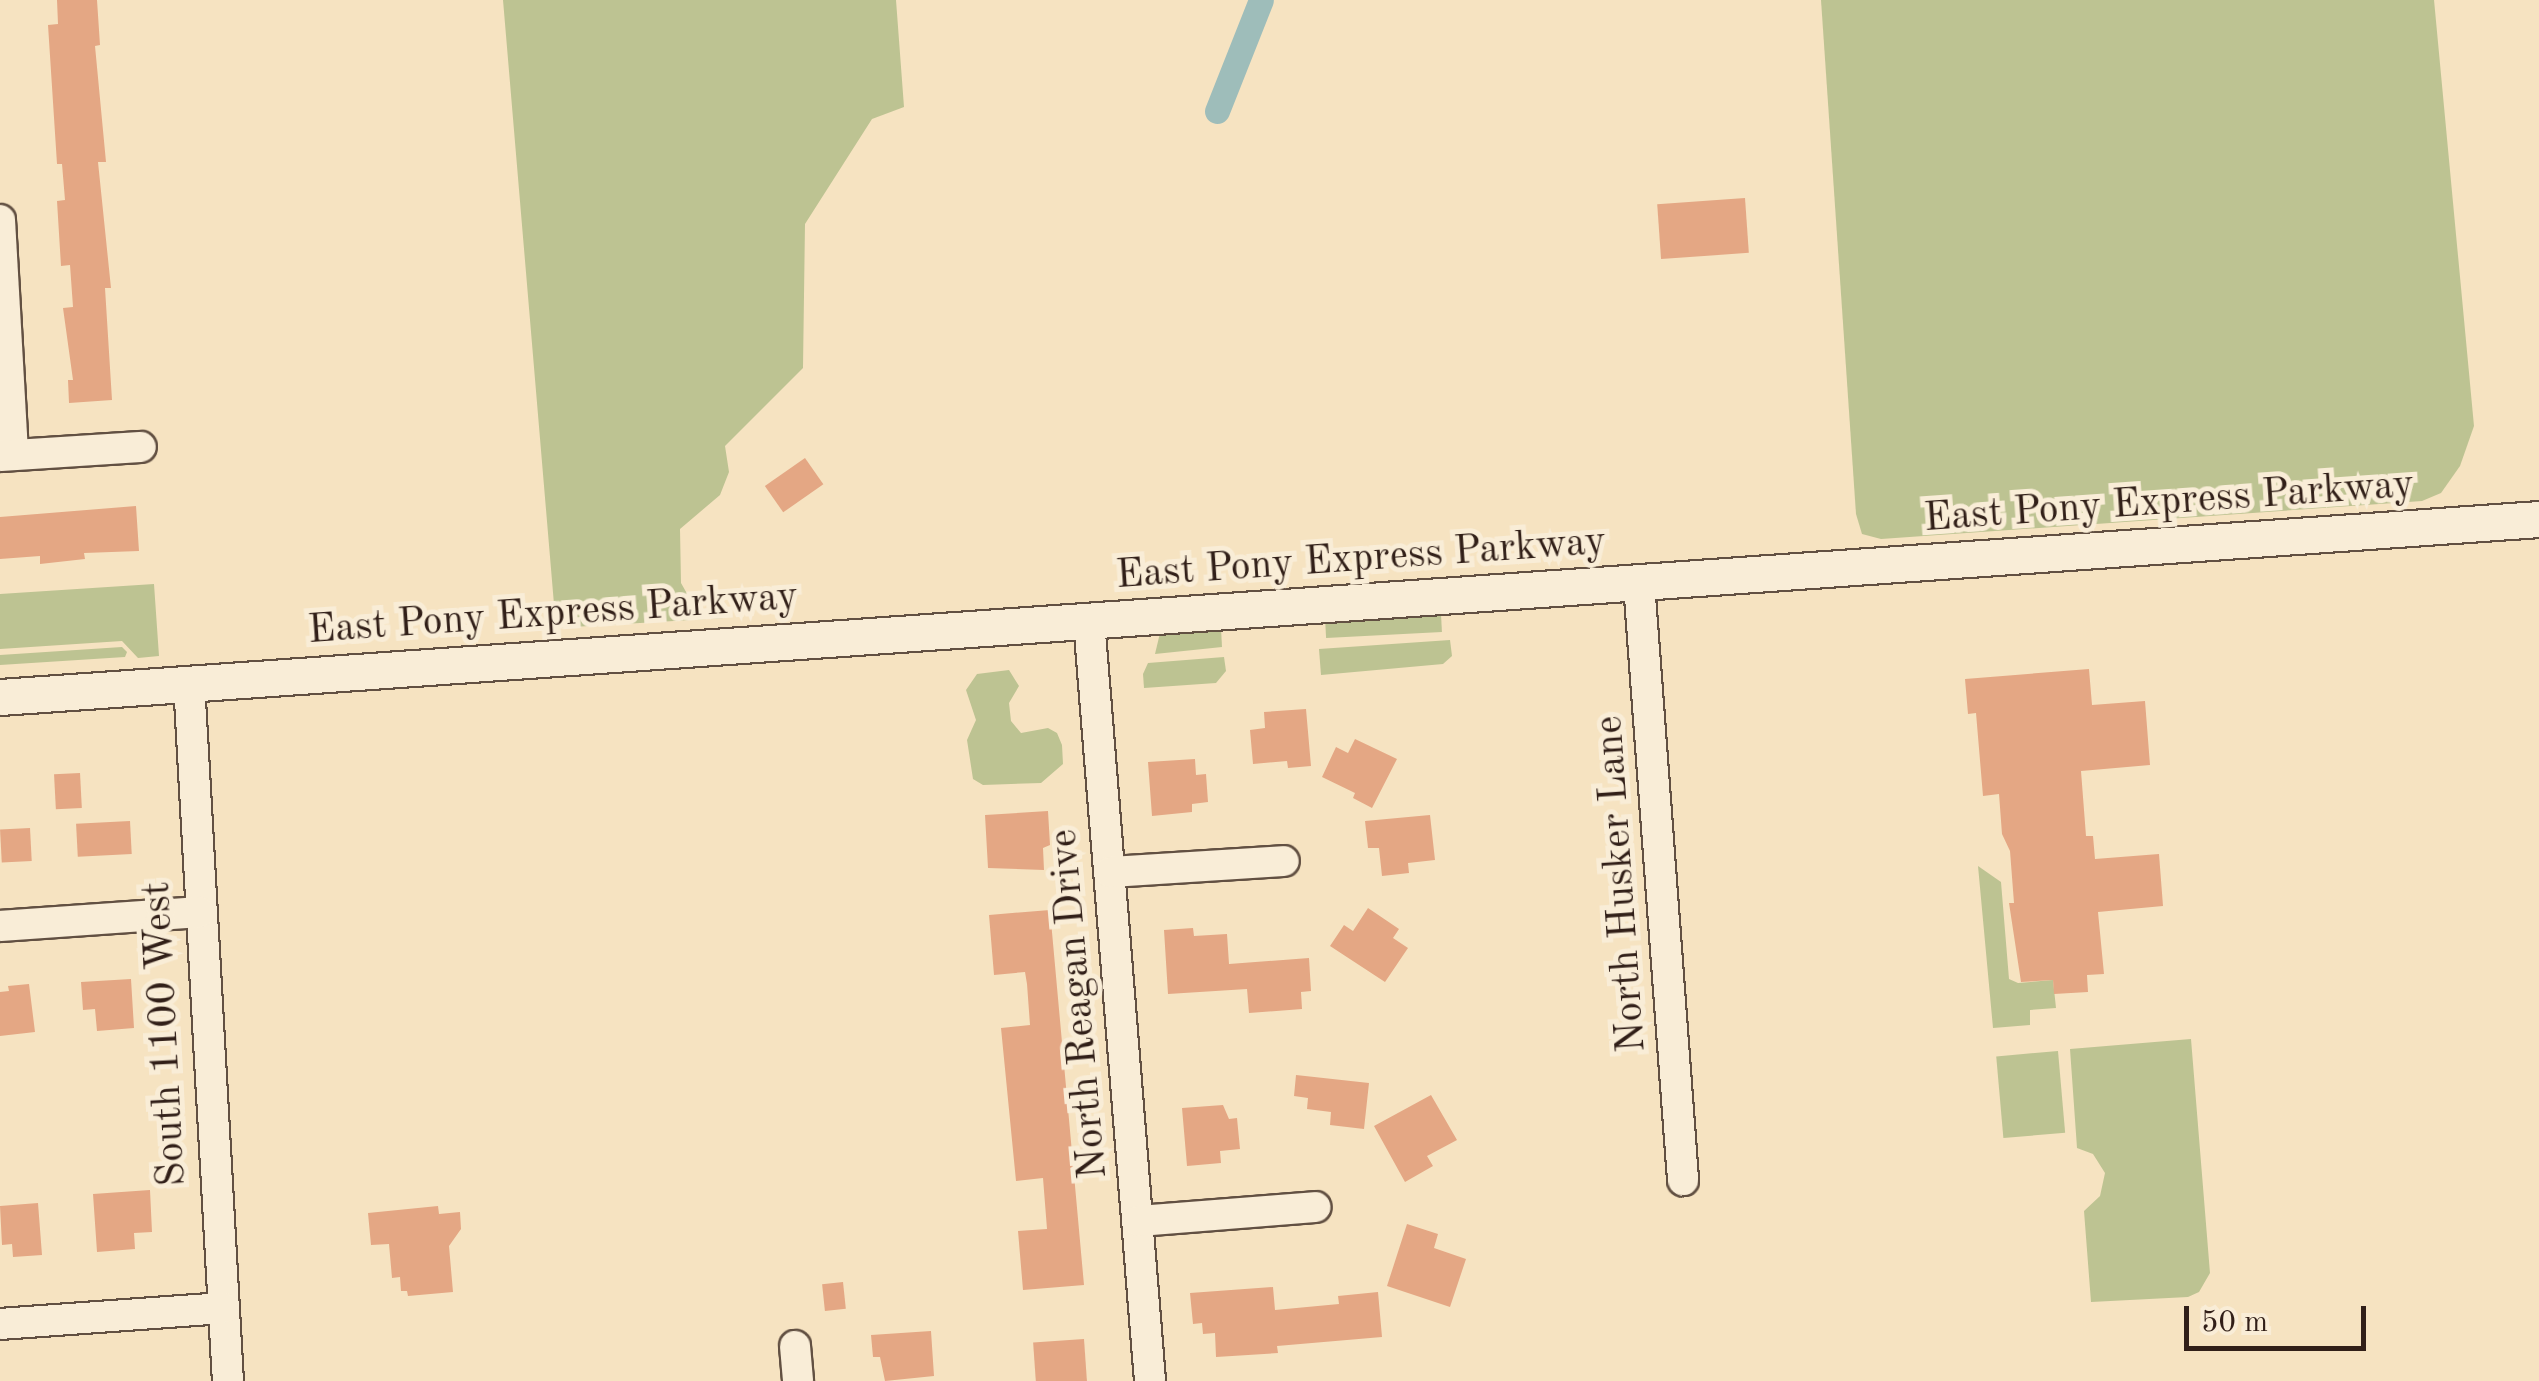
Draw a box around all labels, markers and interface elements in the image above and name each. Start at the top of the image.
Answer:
street label: East Pony Express Parkway [1922,462,2416,544]
street label: East Pony Express Parkway [1114,519,1608,601]
street label: East Pony Express Parkway [306,574,800,656]
street label: North Husker Lane [1586,714,1658,1054]
street label: North Reagan Drive [1041,827,1119,1181]
street label: South 1100 West [134,880,198,1188]
scale bar [2189,1286,2372,1348]
text: 50 m [2201,1308,2268,1338]

